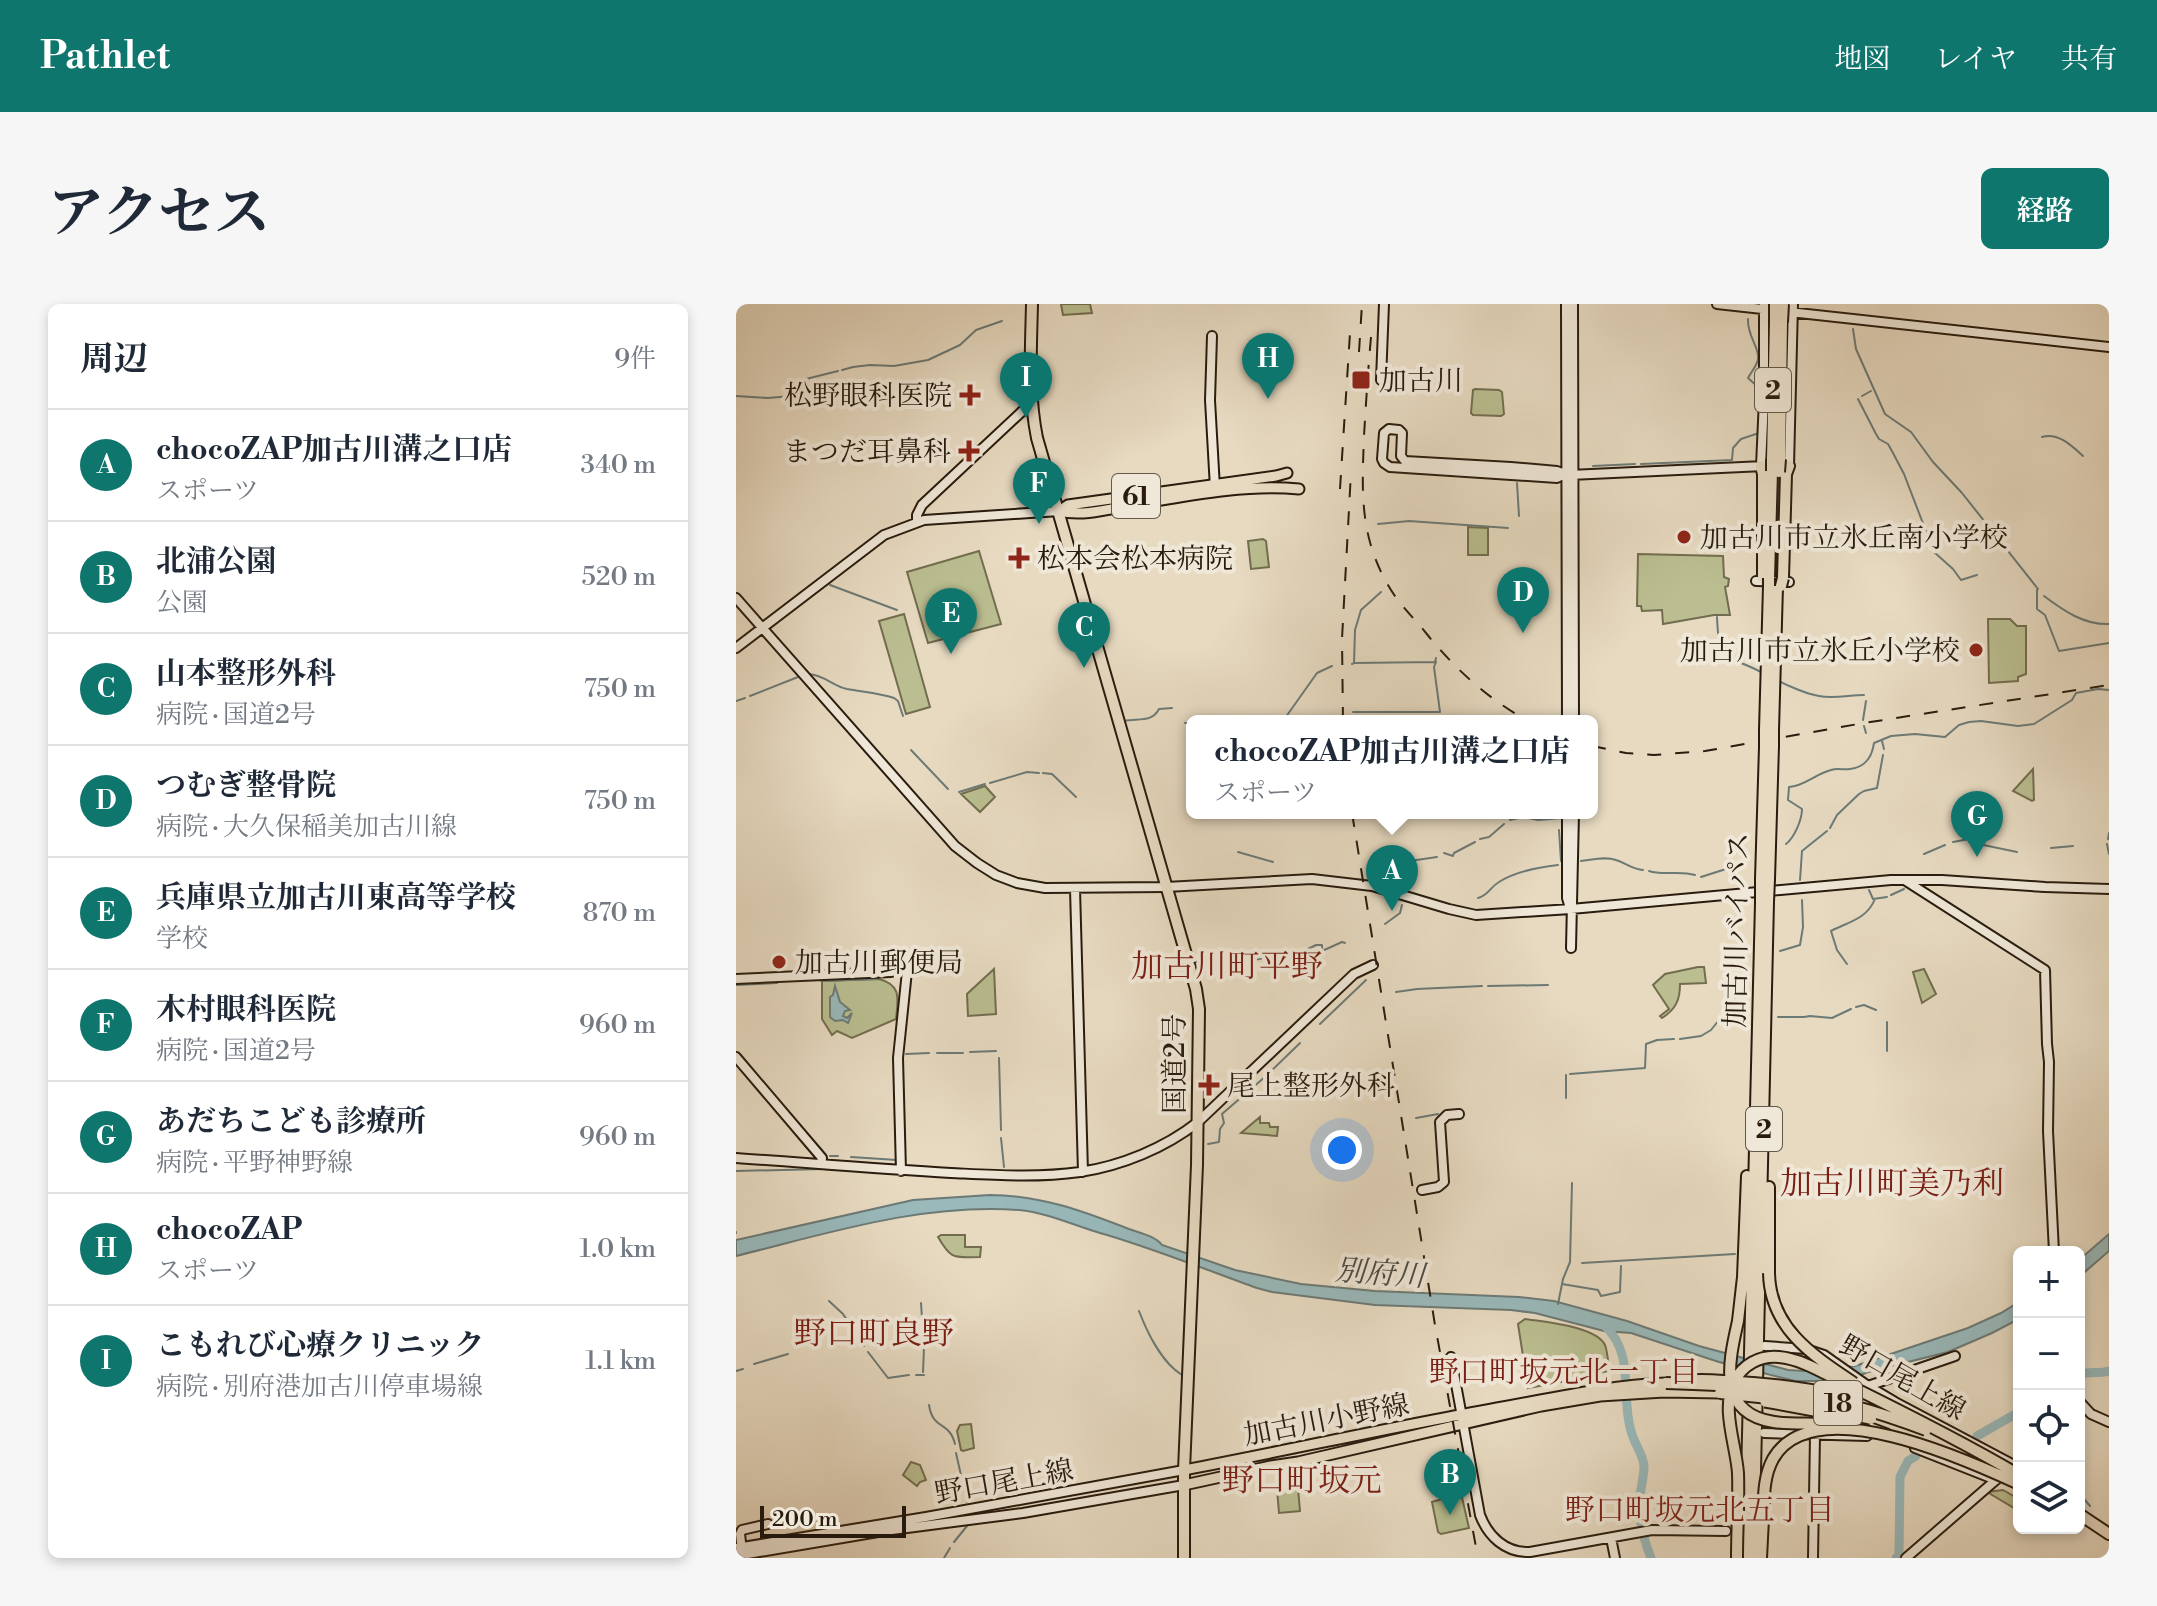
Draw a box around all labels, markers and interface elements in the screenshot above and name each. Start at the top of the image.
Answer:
text: Pathlet [40,33,170,80]
text: 地図 [1834,42,1890,77]
text: レイヤ [1934,42,2017,77]
text: 共有 [2061,42,2117,77]
button: 経路 [1981,168,2109,249]
text: アクセス [48,179,270,249]
pin: H [1242,333,1294,399]
text: 周辺 [80,339,148,381]
text: 9件 [614,343,656,375]
pin: I [1000,352,1052,418]
place label: 加古川 [1379,364,1463,399]
road number: 2 [1755,368,1791,412]
marker: 加古川 [1350,369,1372,391]
place label: 松野眼科医院 [784,379,952,414]
marker: 松野眼科医院 [959,384,981,406]
text: chocoZAP加古川溝之口店 [156,431,512,469]
place label: まつだ耳鼻科 [783,435,951,470]
marker: まつだ耳鼻科 [958,440,980,462]
text: A [97,449,115,481]
text: 340 m [580,449,656,481]
pin: F [1013,458,1065,524]
road number: 61 [1112,474,1160,518]
text: スポーツ [156,475,259,507]
place label: 加古川市立氷丘南小学校 [1700,521,2008,556]
marker: 加古川市立氷丘南小学校 [1675,528,1693,546]
place label: 松本会松本病院 [1037,542,1233,577]
text: 北浦公園 [156,543,276,581]
marker: 松本会松本病院 [1008,547,1030,569]
text: B [96,561,116,593]
text: 520 m [581,561,656,593]
pin: D [1497,567,1549,633]
text: 公園 [156,587,208,619]
pin: E [925,588,977,654]
pin: C [1058,602,1110,668]
place label: 加古川市立氷丘小学校 [1680,634,1960,669]
marker: 加古川市立氷丘小学校 [1967,641,1985,659]
text: 山本整形外科 [156,655,336,693]
text: C [97,673,115,705]
text: 750 m [584,673,656,705]
text: 病院 · 国道2号 [156,699,316,731]
popup [1186,715,1598,819]
text: chocoZAP加古川溝之口店 [1214,733,1570,771]
text: つむぎ整骨院 [156,767,336,805]
text: スポーツ [1214,777,1317,809]
text: D [96,785,116,817]
text: 750 m [584,785,656,817]
pin: G [1951,791,2003,857]
text: 病院 · 大久保稲美加古川線 [156,811,457,843]
street label: 加古川バイパス [1718,832,1757,1028]
pin: A [1366,845,1418,911]
text: 兵庫県立加古川東高等学校 [156,879,516,917]
text: E [97,897,115,929]
text: 870 m [583,897,656,929]
text: 学校 [156,923,208,955]
place label: 加古川郵便局 [795,946,963,981]
district label: 加古川町平野 [1131,947,1323,987]
marker: 加古川郵便局 [770,953,788,971]
text: 木村眼科医院 [156,991,336,1029]
text: F [97,1009,115,1041]
text: 960 m [579,1009,656,1041]
street label: 国道2号 [1158,1014,1193,1114]
text: 病院 · 国道2号 [156,1035,316,1067]
place label: 尾上整形外科 [1227,1069,1395,1104]
marker: 尾上整形外科 [1198,1074,1220,1096]
text: あだちこども診療所 [156,1103,426,1141]
road number: 2 [1746,1107,1782,1151]
text: G [96,1121,116,1153]
text: 960 m [579,1121,656,1153]
your location [1322,1130,1362,1170]
text: 病院 · 平野神野線 [156,1147,353,1179]
district label: 加古川町美乃利 [1780,1164,2004,1204]
text: chocoZAP [156,1211,302,1249]
text: H [95,1233,117,1265]
text: 1.0 km [580,1233,656,1265]
map controls [2013,1246,2085,1534]
button: + [2013,1246,2085,1318]
water label: 別府川 [1334,1252,1429,1296]
text: スポーツ [156,1255,259,1287]
district label: 野口町良野 [794,1314,954,1354]
button: − [2013,1318,2085,1390]
text: こもれび心療クリニック [156,1327,484,1365]
street label: 野口尾上線 [1833,1328,1972,1428]
text: I [101,1345,111,1377]
text: 1.1 km [585,1345,656,1377]
district label: 野口町坂元北一丁目 [1429,1354,1699,1392]
text: 病院 · 別府港加古川停車場線 [156,1371,483,1403]
road number: 18 [1814,1381,1862,1425]
street label: 加古川小野線 [1240,1387,1412,1454]
button: locate [2013,1390,2085,1462]
pin: B [1424,1449,1476,1515]
street label: 野口尾上線 [932,1453,1076,1512]
district label: 野口町坂元 [1222,1461,1382,1501]
button: layers [2013,1462,2085,1534]
district label: 野口町坂元北五丁目 [1565,1492,1835,1530]
scale bar [760,1502,906,1538]
text: 200 m [772,1506,838,1533]

